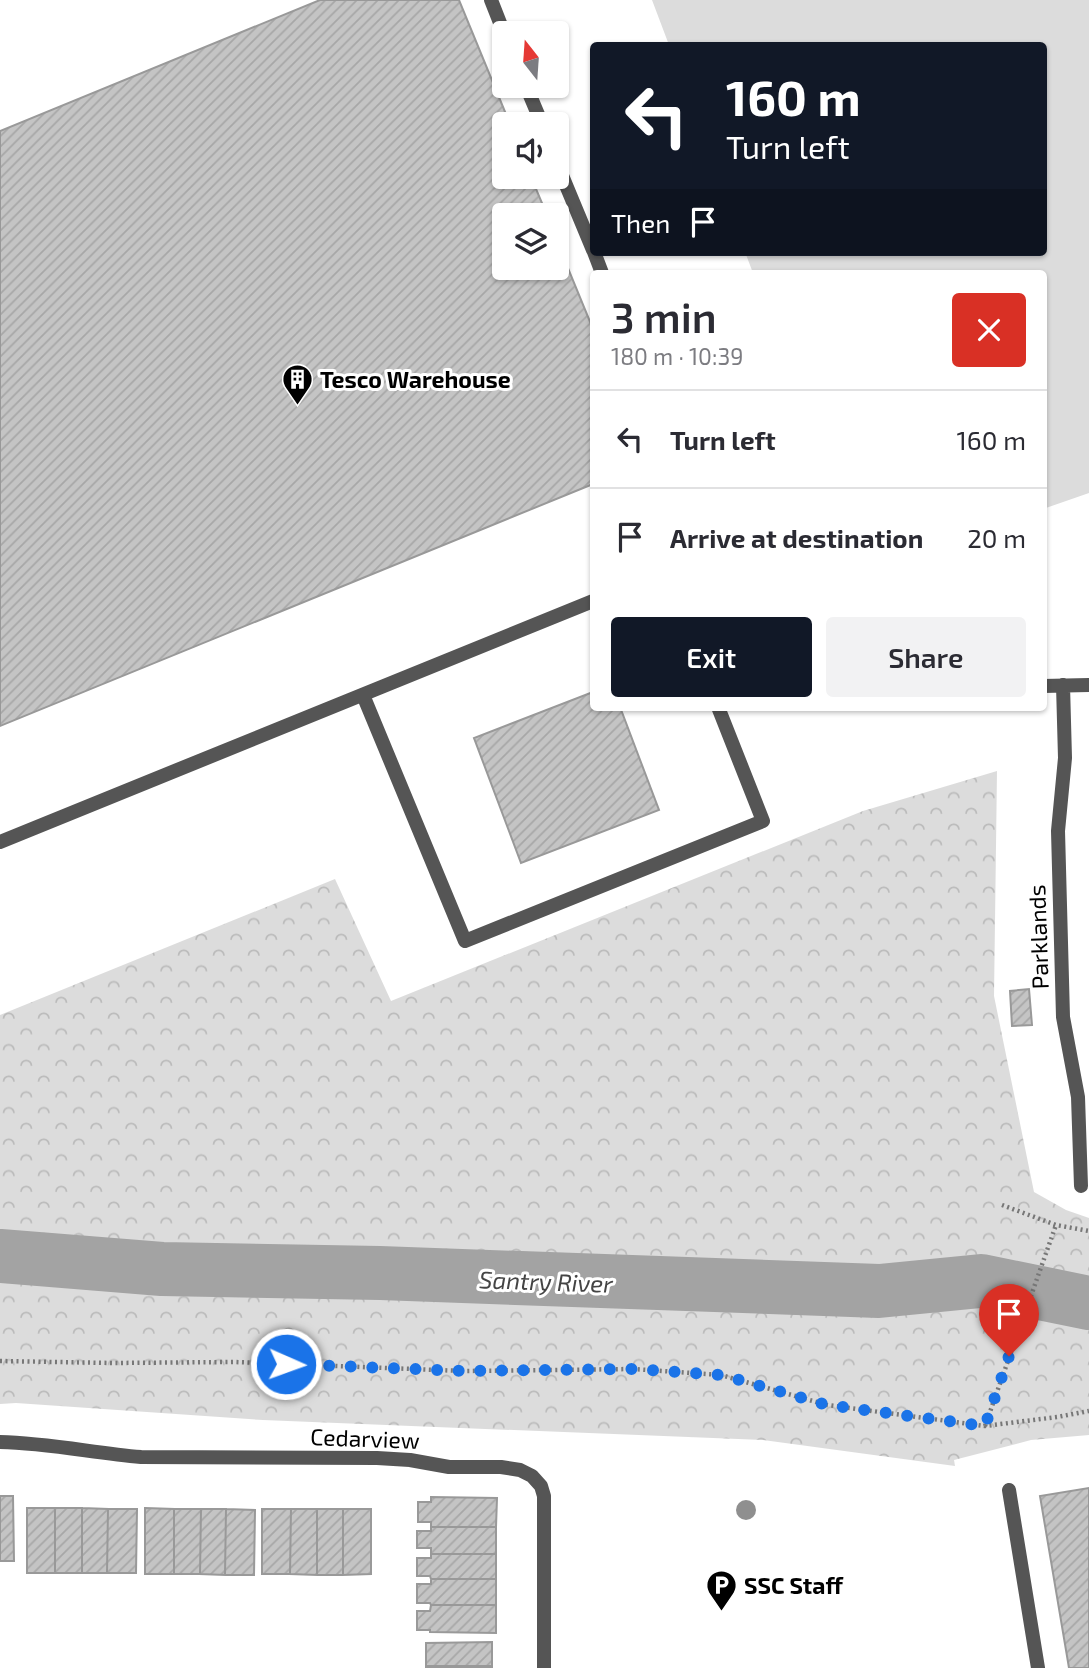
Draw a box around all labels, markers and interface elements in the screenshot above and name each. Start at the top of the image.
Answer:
north arrow [492,21,569,98]
map controls [492,21,569,280]
text: 160 m [726,67,861,126]
icon: left [611,70,702,161]
button: sound [492,112,569,189]
text: Turn left [726,127,850,165]
button: layers [492,203,569,280]
icon: arrive [684,203,722,241]
text: Then [611,207,670,238]
text: 3 min [611,291,717,341]
button: close [952,293,1026,367]
text: 180 m · 10:39 [611,342,743,370]
building icon: Tesco Warehouse [280,362,314,406]
place label: Tesco Warehouse [320,365,511,393]
icon: left [611,420,649,458]
text: Turn left [670,424,776,455]
text: 160 m [957,424,1026,455]
icon: arrive [611,518,649,556]
text: Arrive at destination [670,522,923,553]
text: 20 m [967,522,1026,553]
button: Exit [611,617,812,697]
button: Share [826,617,1026,697]
street label: Parklands [1022,884,1054,990]
water label: Santry River [479,1264,614,1298]
pin [979,1284,1039,1356]
icon: arrive [990,1295,1028,1333]
position arrow [249,1327,323,1401]
street label: Cedarview [310,1422,420,1454]
parking icon: SSC Staff [704,1568,738,1612]
place label: SSC Staff [744,1571,843,1599]

